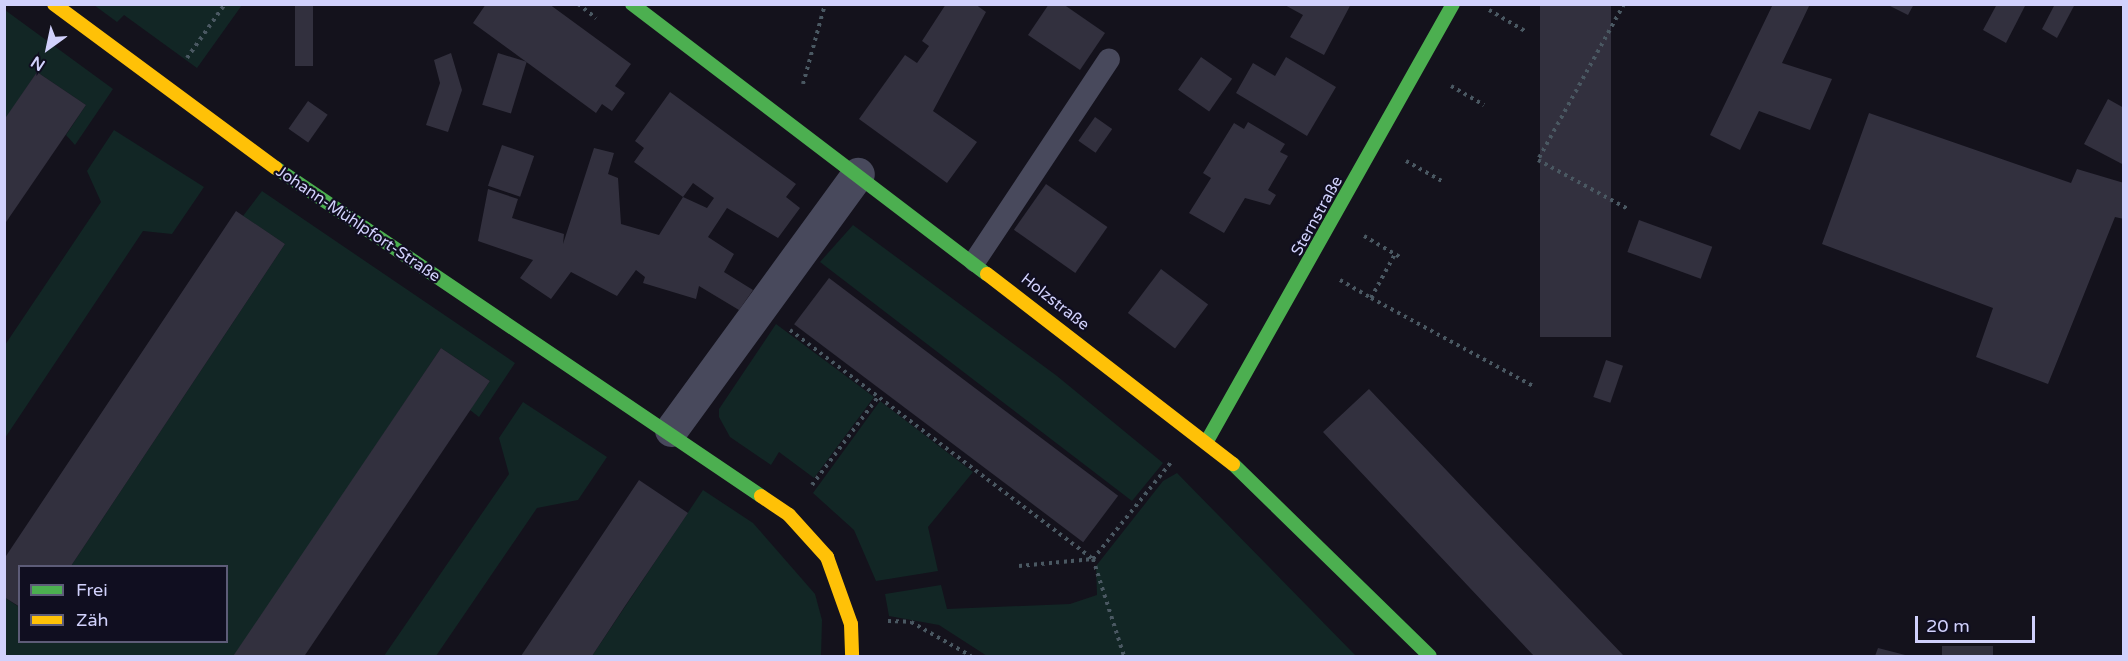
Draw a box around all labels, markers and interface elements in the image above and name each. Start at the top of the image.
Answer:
north arrow [18,18,78,78]
text: N [27,51,49,75]
street label: Johann-Mühlpfort-Straße [272,162,444,286]
street label: Sternstraße [1287,173,1347,259]
street label: Holzstraße [1017,269,1093,335]
legend [18,565,228,643]
text: Frei [76,579,108,601]
scale bar [1918,604,2038,642]
text: Zäh [76,609,109,631]
text: 20 m [1926,615,1970,637]

